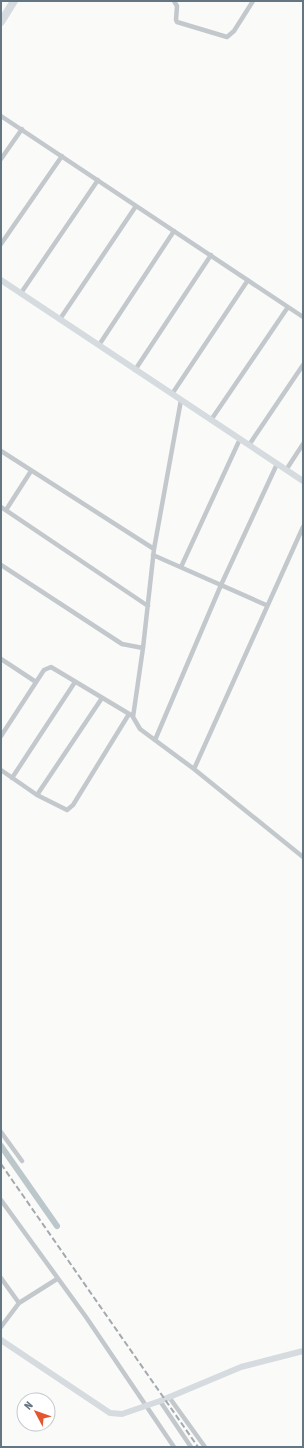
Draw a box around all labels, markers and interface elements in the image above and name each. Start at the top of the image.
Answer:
north arrow [16,1392,56,1432]
text: N [22,1399,35,1412]

